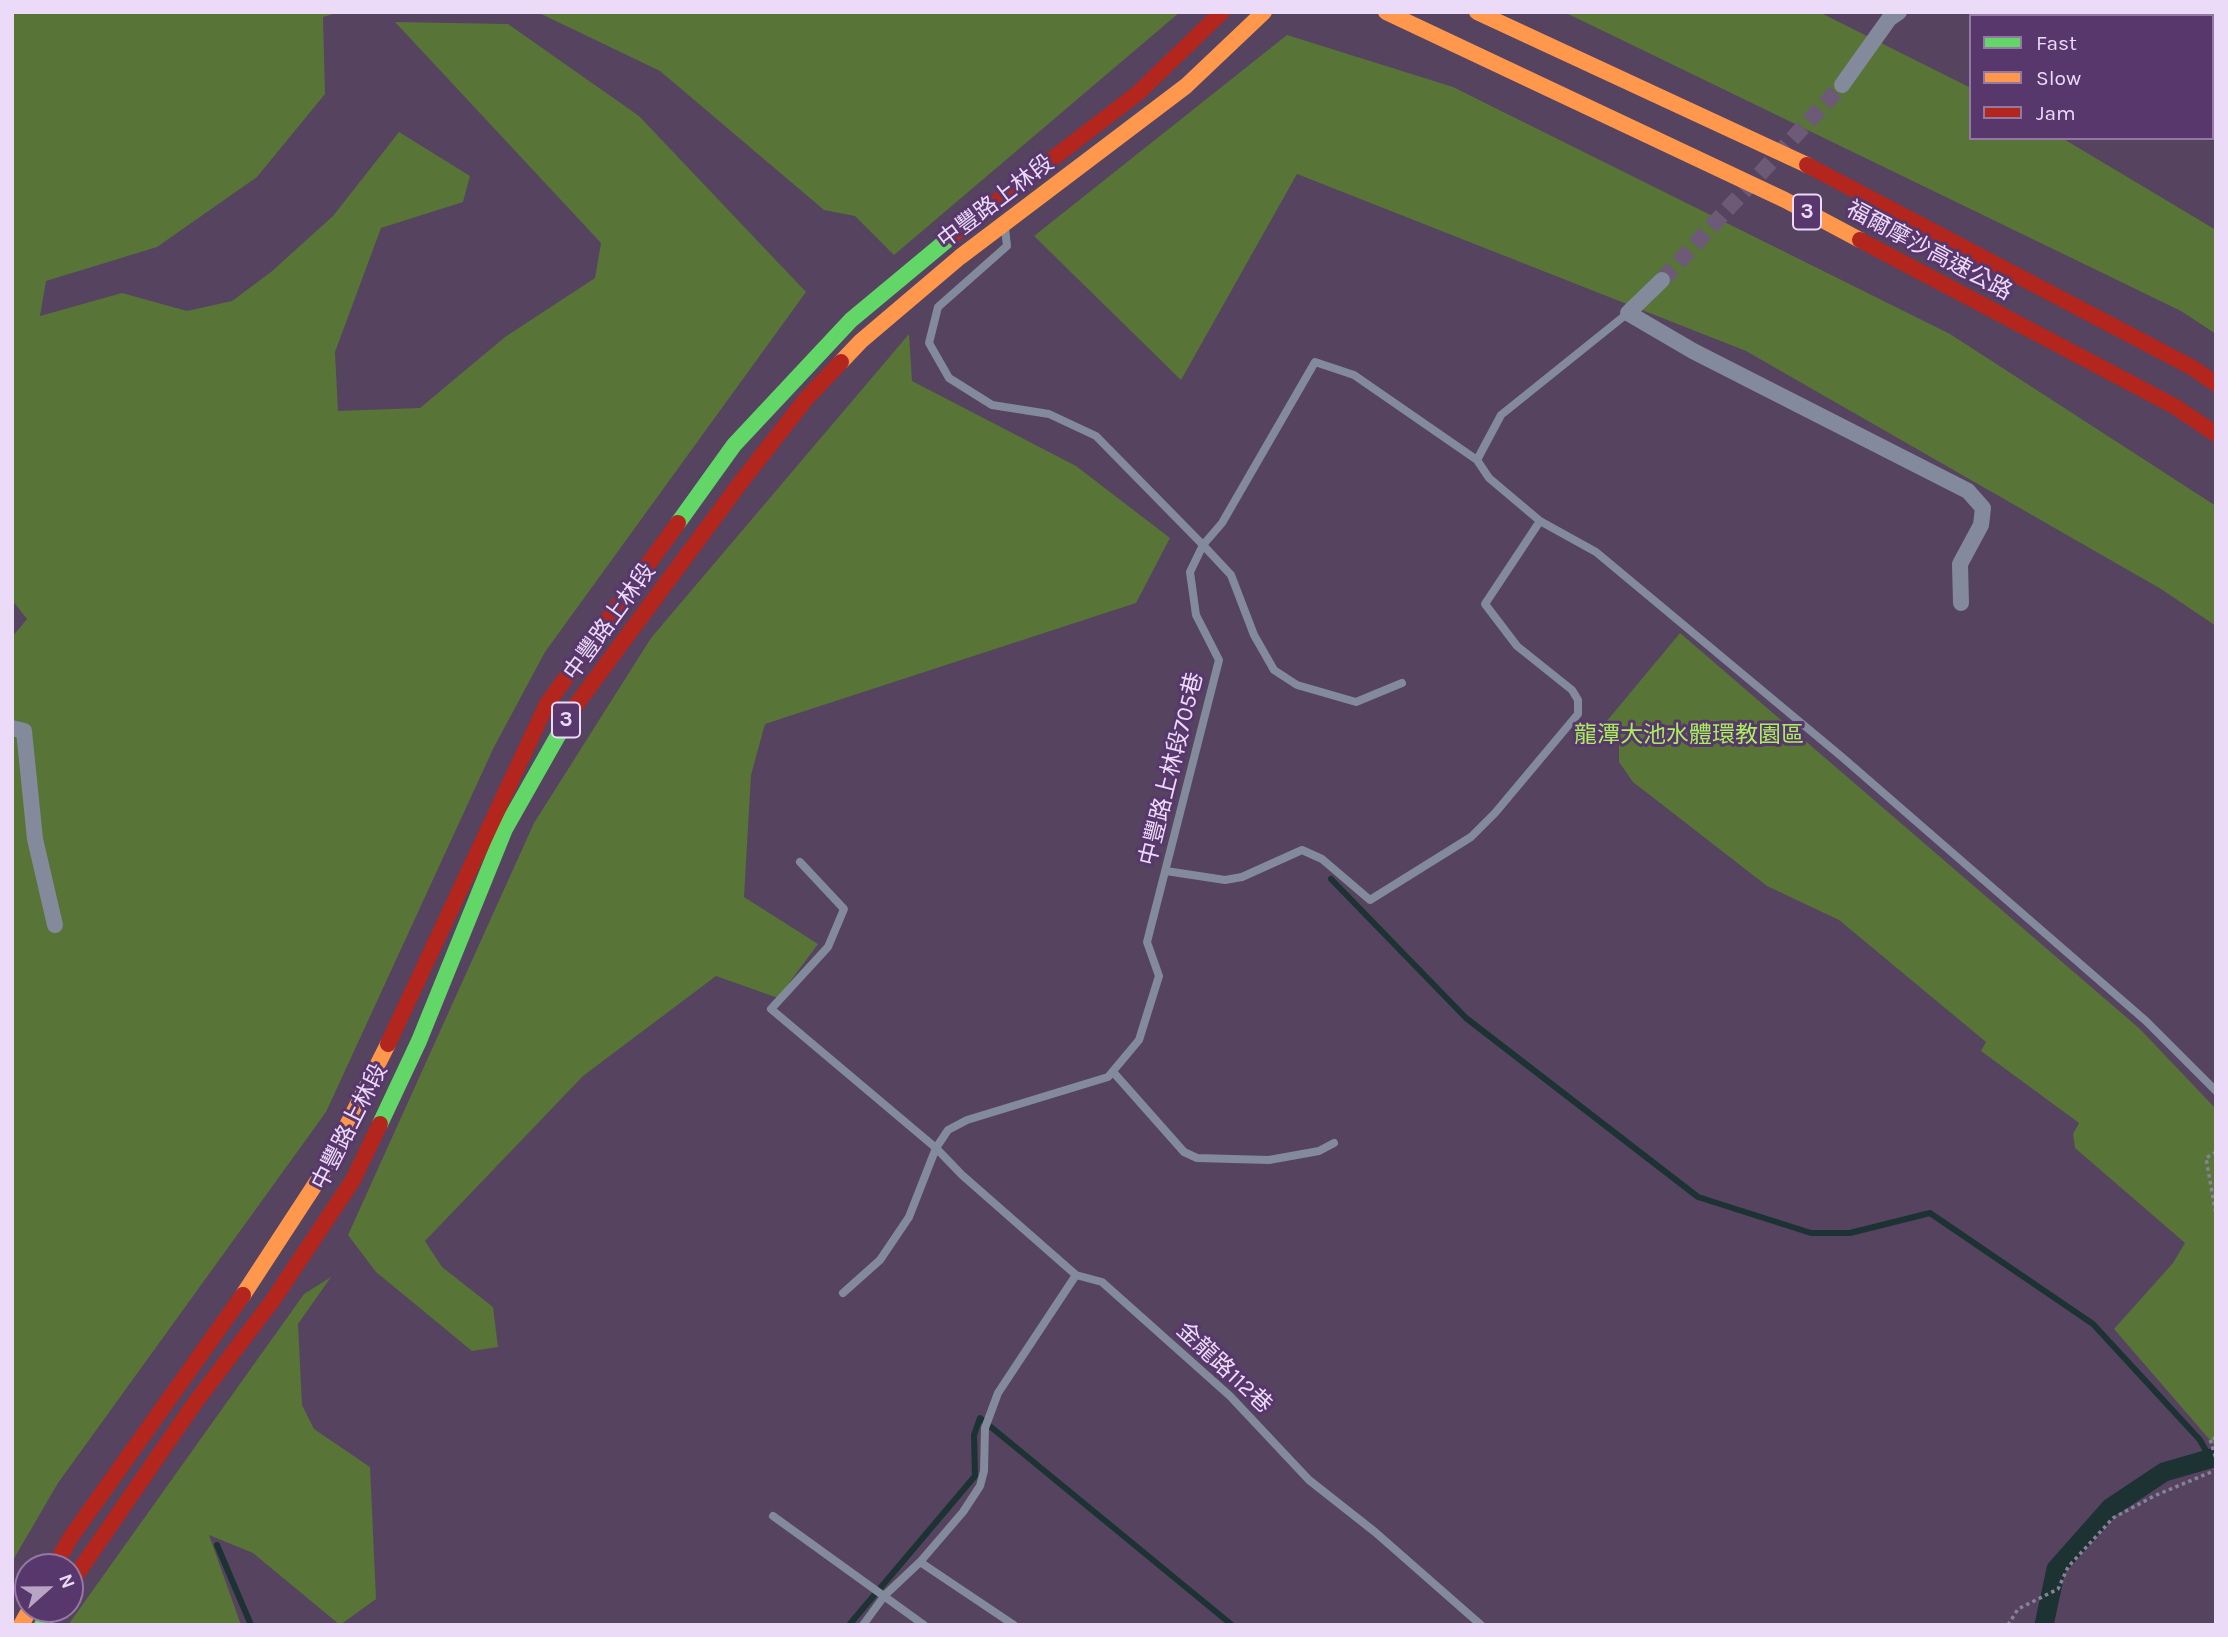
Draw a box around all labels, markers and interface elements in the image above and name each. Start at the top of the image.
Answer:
legend [1969,14,2214,140]
text: Fast [2036,31,2077,55]
text: Slow [2036,66,2081,90]
text: Jam [2036,101,2076,125]
street label: 中豐路上林段 [933,149,1059,255]
road number: 3 [1793,194,1821,230]
street label: 福爾摩沙高速公路 [1841,196,2017,306]
street label: 中豐路上林段 [558,558,662,686]
street label: 中豐路上林段705巷 [1135,669,1209,869]
road number: 3 [552,702,580,738]
park label: 龍潭大池水體環教園區 [1574,721,1804,749]
street label: 中豐路上林段 [306,1059,394,1195]
street label: 金龍路112巷 [1171,1317,1277,1419]
north arrow [14,1553,84,1623]
text: N [54,1571,79,1591]

